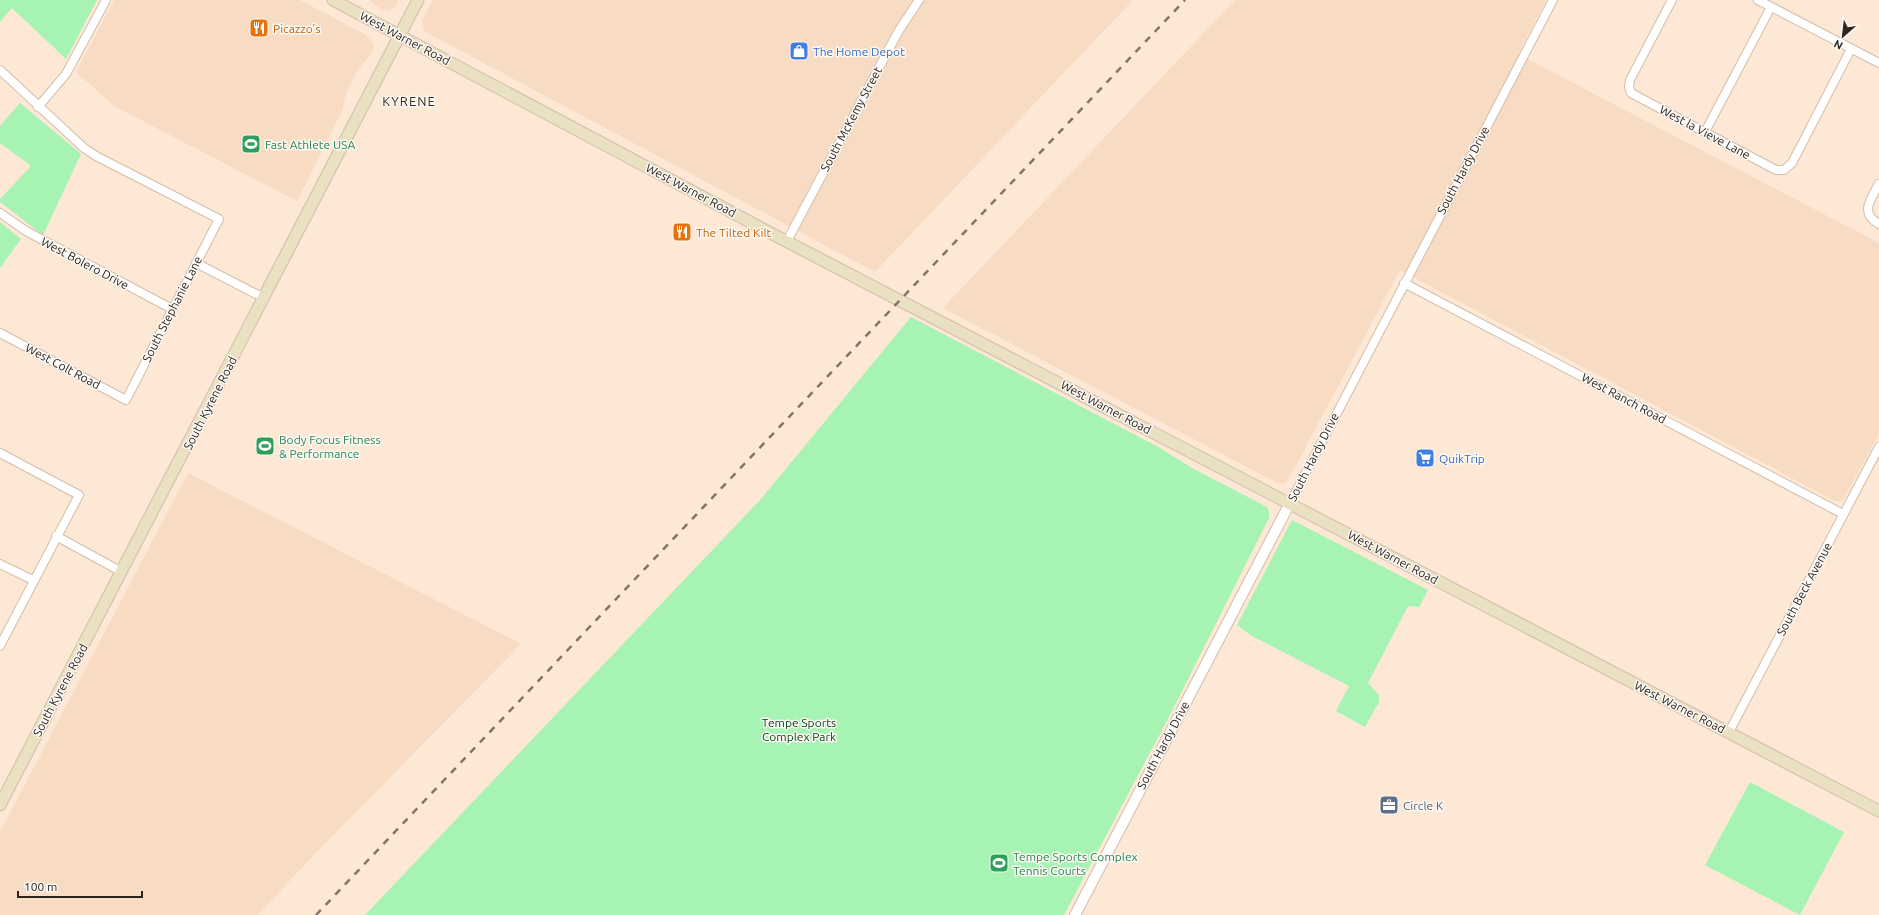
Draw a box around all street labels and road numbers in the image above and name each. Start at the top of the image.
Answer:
street label: West Warner Road [358,9,452,67]
street label: South McKemy Street [818,64,884,174]
street label: West la Vieve Lane [1657,103,1753,161]
street label: South Hardy Drive [1434,124,1492,216]
street label: West Warner Road [644,161,738,219]
street label: West Bolero Drive [39,234,131,292]
street label: South Stephanie Lane [140,254,204,364]
street label: West Colt Road [23,341,103,391]
street label: South Kyrene Road [181,354,239,452]
street label: West Ranch Road [1580,370,1668,426]
street label: West Warner Road [1059,378,1153,436]
street label: South Hardy Drive [1285,411,1341,503]
street label: West Warner Road [1346,528,1440,586]
street label: South Beck Avenue [1774,540,1834,638]
street label: South Kyrene Road [30,642,90,738]
street label: West Warner Road [1632,678,1728,736]
street label: South Hardy Drive [1134,699,1192,791]

